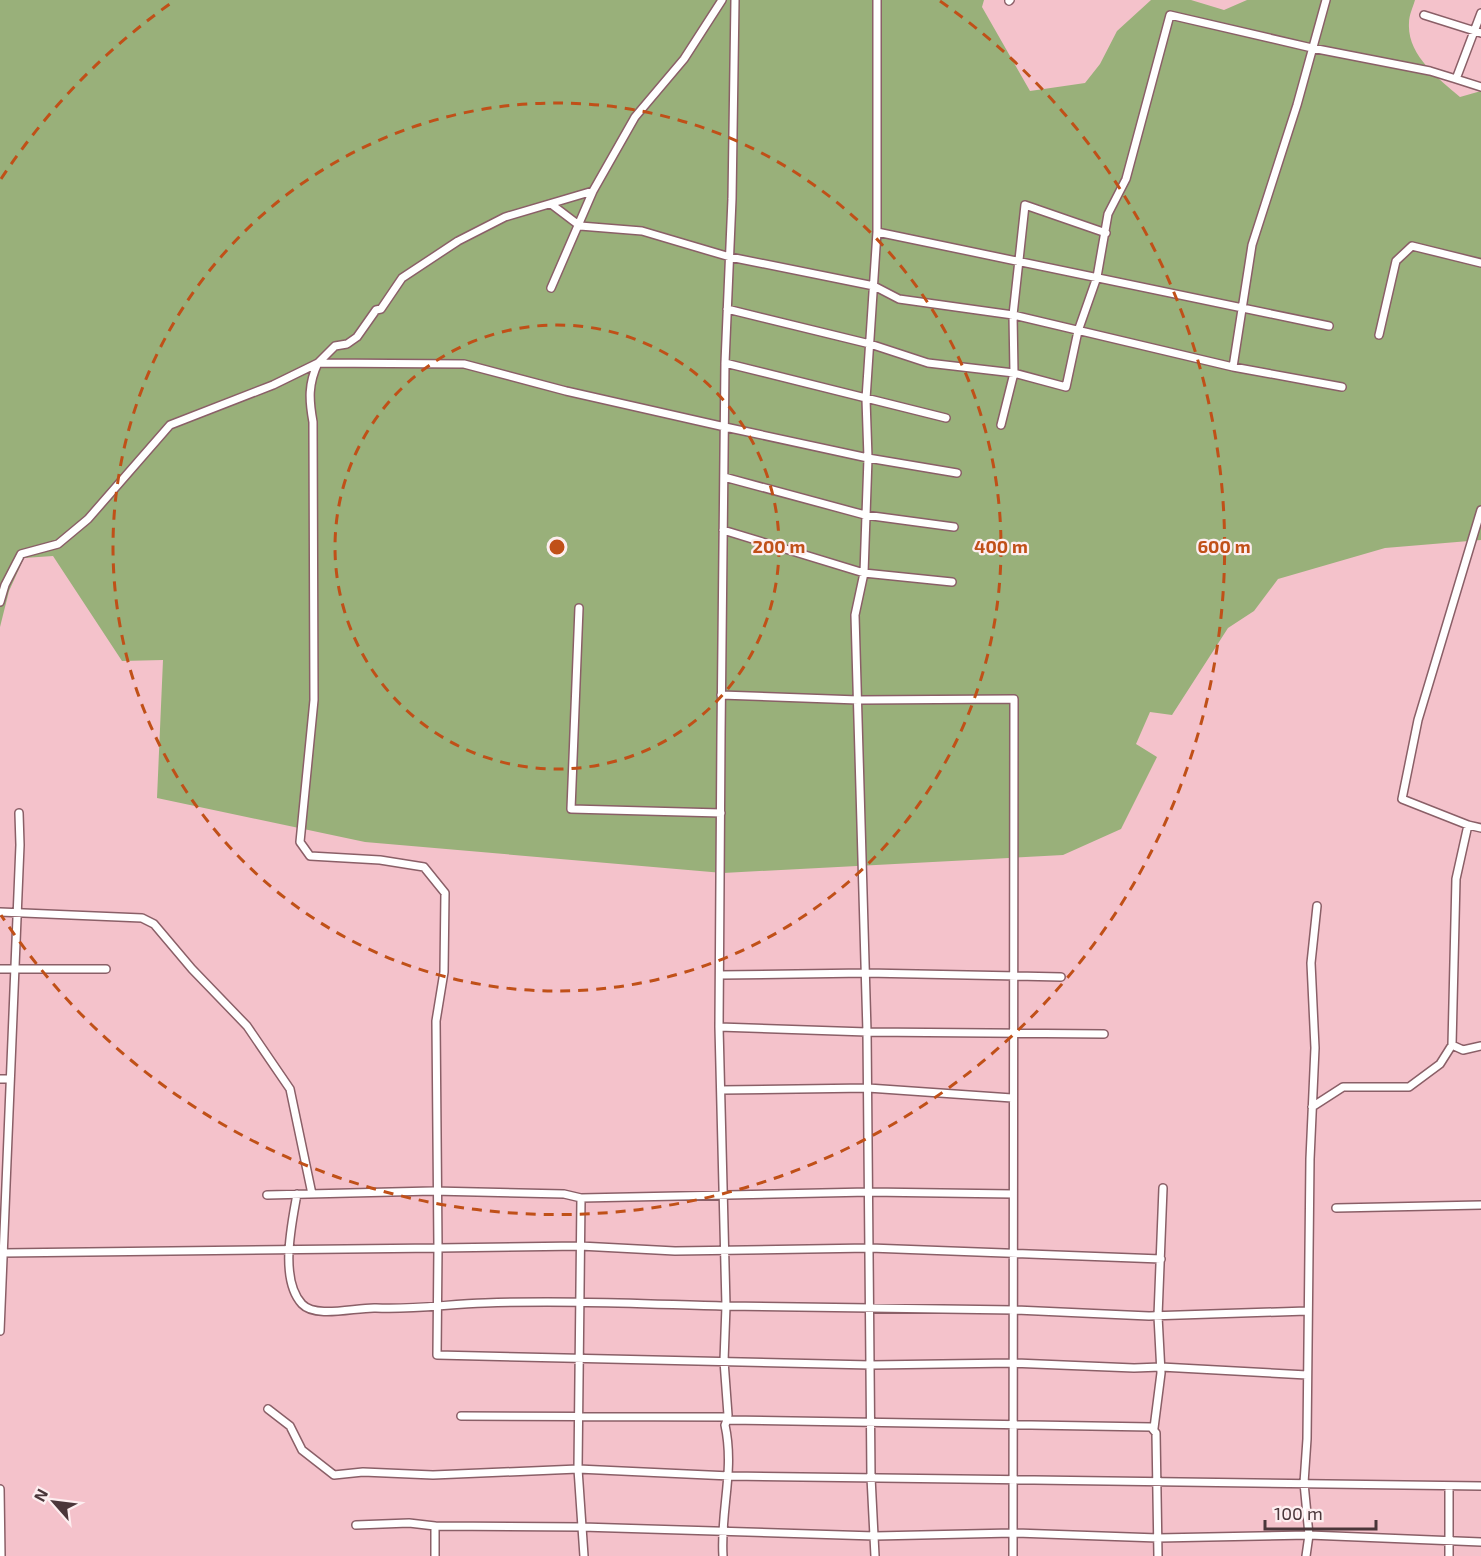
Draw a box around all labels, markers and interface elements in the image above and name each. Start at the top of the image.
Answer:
text: 200 m [753,535,805,557]
text: 400 m [974,535,1028,557]
text: 600 m [1197,535,1251,557]
centre of rings [547,537,567,557]
north arrow [24,1472,84,1532]
text: N [29,1485,51,1504]
scale bar [1265,1493,1376,1531]
text: 100 m [1274,1502,1323,1524]

